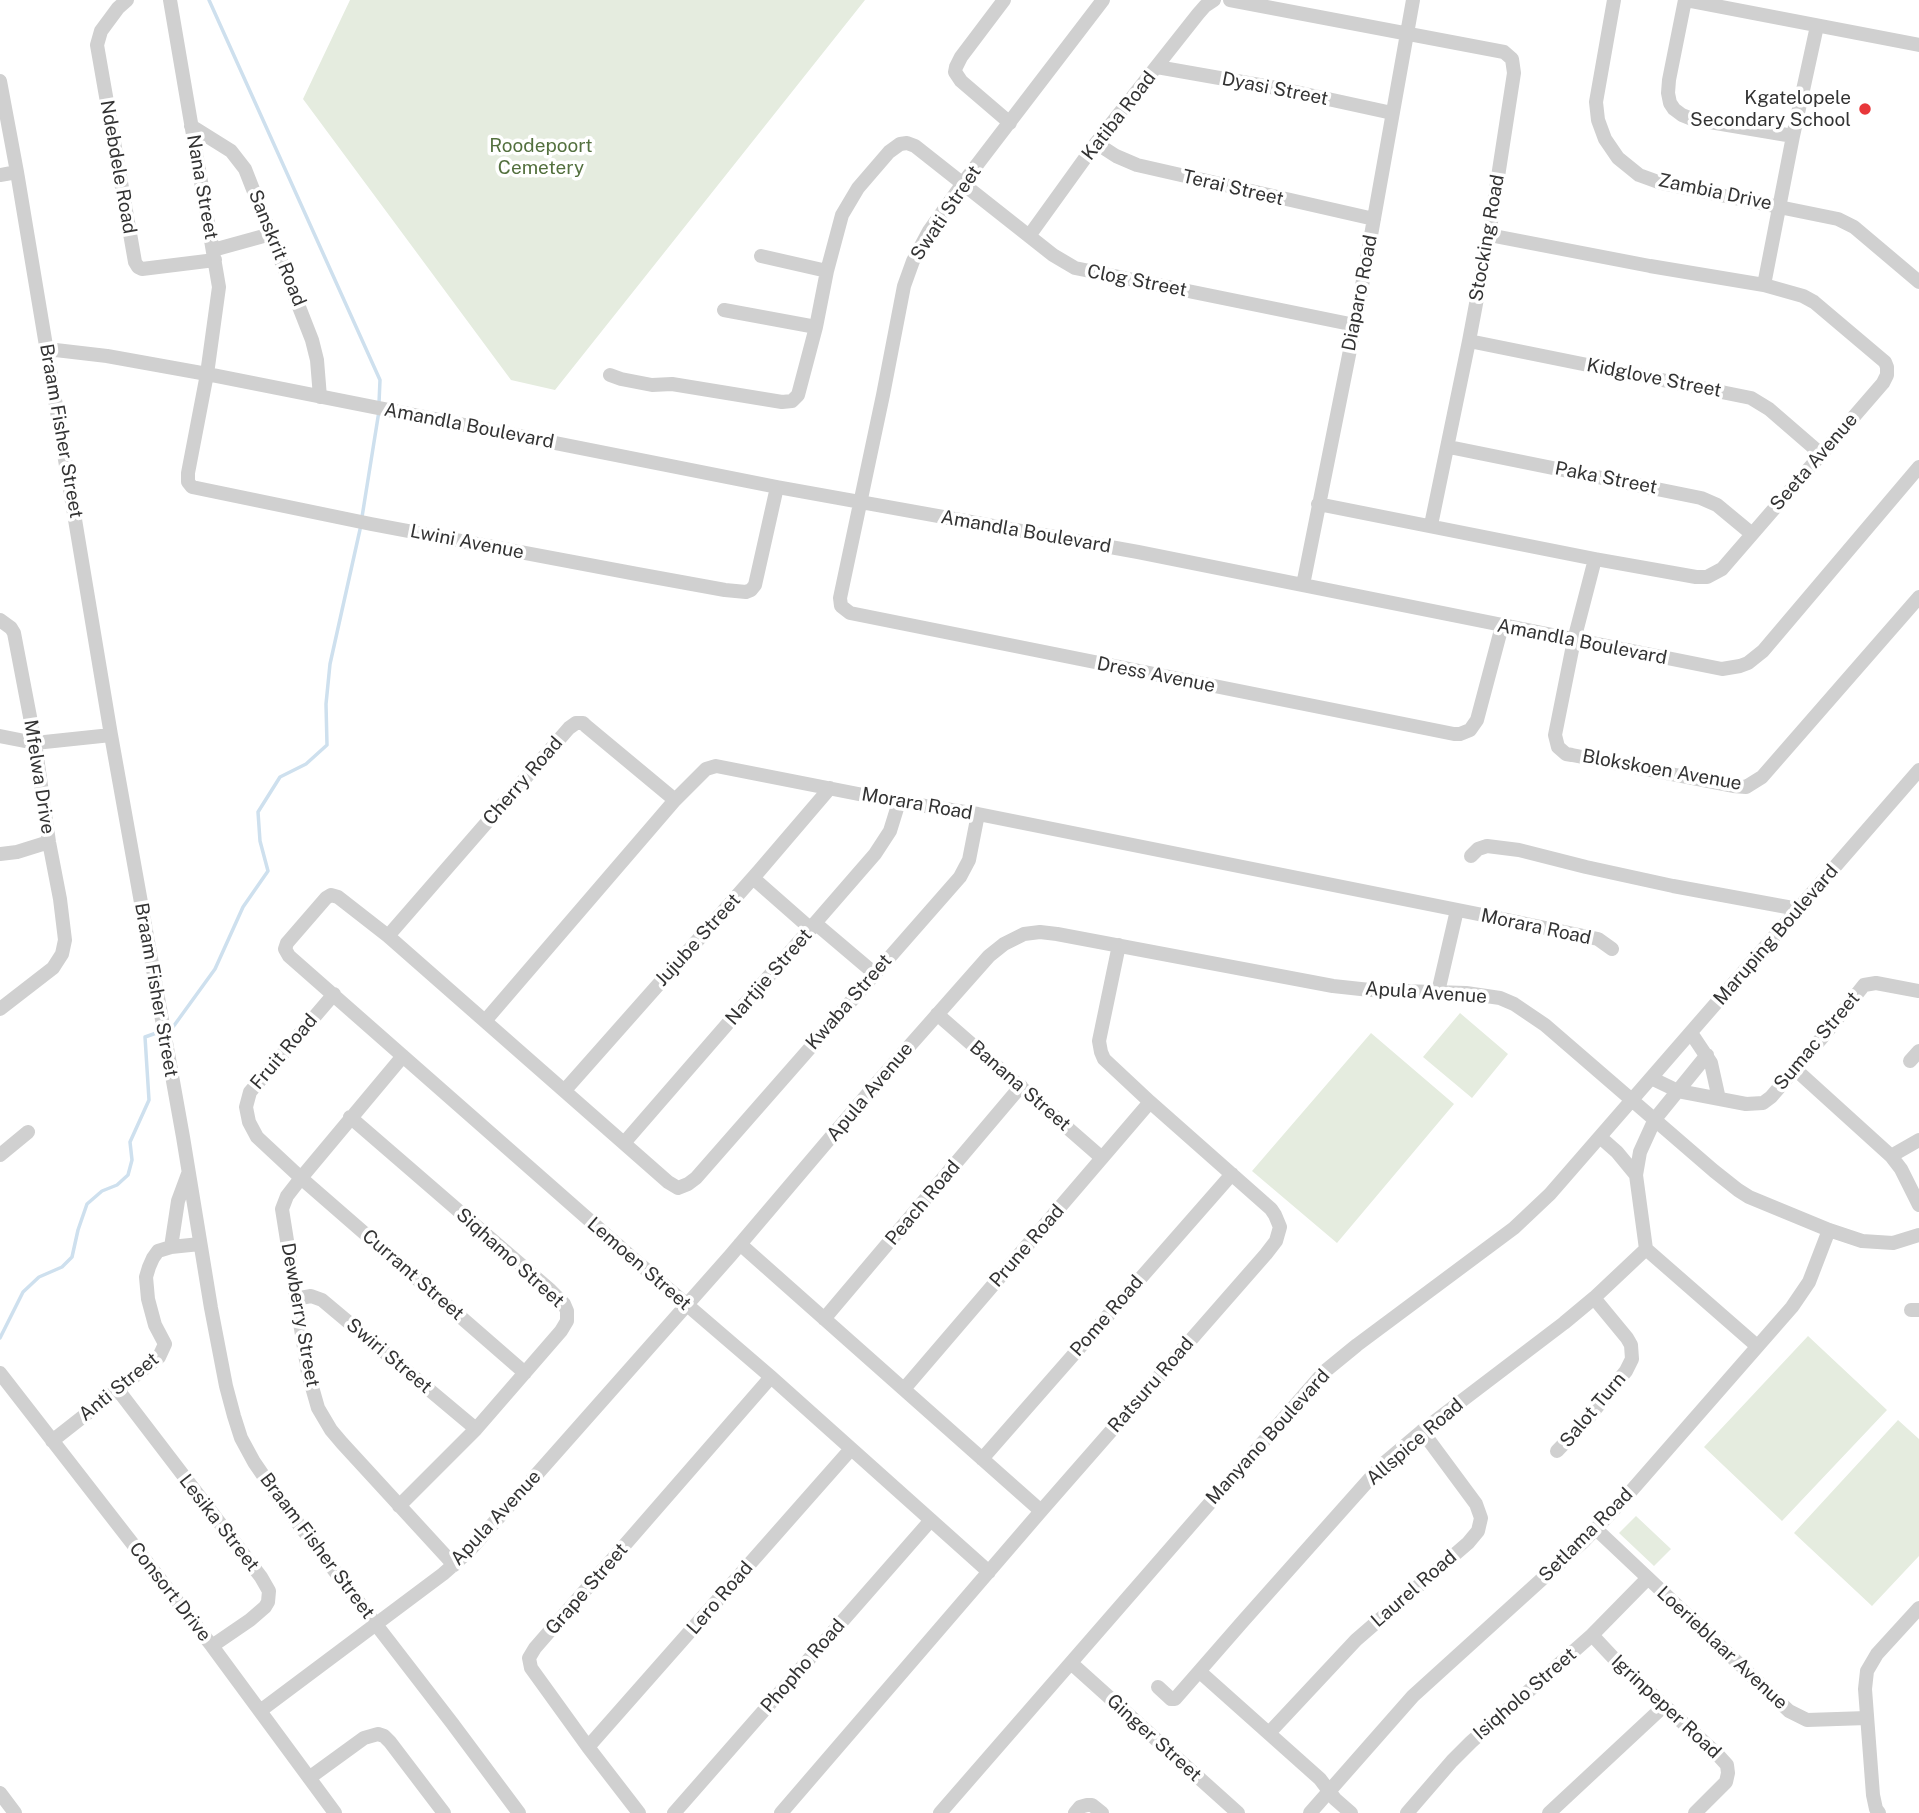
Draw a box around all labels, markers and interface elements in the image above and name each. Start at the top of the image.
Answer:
street label: Katiba Road [1077,67,1161,165]
street label: Dyasi Street [1220,68,1330,110]
place label: Kgatelopele Secondary School [1690,87,1851,131]
street label: Ndebdele Road [95,98,141,236]
marker: Kgatelopele Secondary School [1857,101,1873,117]
street label: Nana Street [182,133,222,241]
park label: Roodepoort Cemetery [489,135,593,179]
street label: Swati Street [906,161,986,265]
street label: Terai Street [1180,165,1286,211]
street label: Zambia Drive [1656,169,1774,215]
street label: Stocking Road [1465,173,1509,303]
street label: Sanskrit Road [243,186,311,310]
street label: Diaparo Road [1338,233,1382,353]
street label: Clog Street [1085,260,1189,302]
street label: Braam Fisher Street [34,342,88,520]
street label: Kidglove Street [1585,354,1723,402]
street label: Amandla Boulevard [382,398,556,454]
street label: Seeta Avenue [1766,409,1862,515]
street label: Paka Street [1553,457,1659,499]
street label: Amandla Boulevard [939,506,1113,558]
street label: Lwini Avenue [408,520,526,564]
street label: Amandla Boulevard [1495,614,1669,670]
street label: Dress Avenue [1095,652,1217,698]
street label: Mfelwa Drive [19,718,59,836]
street label: Cherry Road [478,732,568,830]
street label: Blokskoen Avenue [1581,745,1743,795]
street label: Morara Road [860,783,974,825]
street label: Maruping Boulevard [1709,860,1843,1010]
street label: Jujube Street [650,889,746,991]
street label: Braam Fisher Street [129,901,183,1079]
street label: Morara Road [1479,904,1593,950]
street label: Nartjie Street [721,924,817,1030]
street label: Kwaba Street [801,950,897,1054]
street label: Apula Avenue [1364,977,1488,1009]
street label: Sumac Street [1769,987,1865,1095]
street label: Fruit Road [246,1010,322,1094]
street label: Banana Street [965,1036,1075,1136]
street label: Apula Avenue [822,1038,918,1146]
street label: Peach Road [881,1156,965,1250]
street label: Prune Road [985,1200,1069,1292]
street label: Siqhamo Street [451,1203,569,1313]
street label: Lemoen Street [582,1213,696,1315]
street label: Currant Street [357,1225,469,1325]
street label: Dewberry Street [276,1241,324,1389]
street label: Pome Road [1066,1271,1148,1361]
street label: Swiri Street [342,1314,436,1398]
street label: Ratsuru Road [1103,1333,1199,1437]
street label: Anti Street [74,1348,164,1426]
street label: Manyano Boulevard [1201,1365,1335,1509]
street label: Salot Turn [1555,1368,1631,1452]
street label: Allspice Road [1362,1394,1468,1490]
street label: Apula Avenue [446,1466,546,1570]
street label: Braam Fisher Street [255,1469,379,1623]
street label: Lesika Street [174,1470,264,1576]
street label: Setlama Road [1534,1483,1638,1587]
street label: Consort Drive [124,1538,216,1646]
street label: Grape Street [541,1539,633,1639]
street label: Laurel Road [1367,1546,1461,1632]
street label: Lero Road [682,1557,758,1639]
street label: Loerieblaar Avenue [1652,1582,1792,1714]
street label: Phopho Road [756,1615,850,1717]
street label: Isiqholo Street [1469,1643,1581,1745]
street label: Igrinpeper Road [1606,1650,1726,1764]
street label: Ginger Street [1102,1690,1206,1786]

